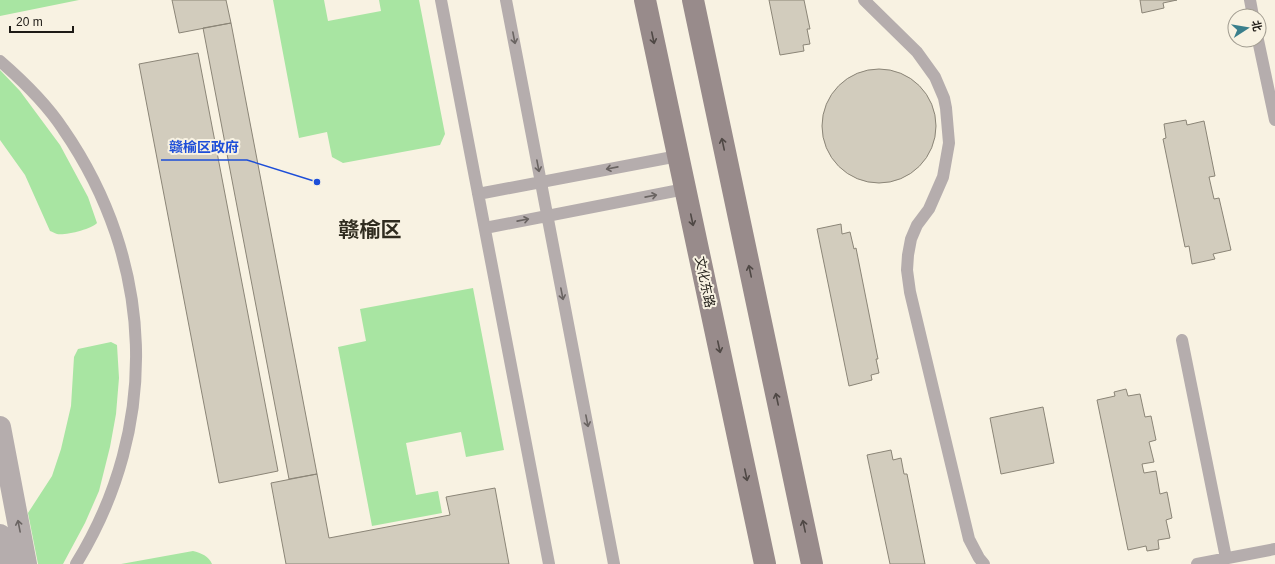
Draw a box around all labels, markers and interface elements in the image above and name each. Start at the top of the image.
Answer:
scale bar [10,8,73,34]
north arrow [1227,8,1267,48]
text: 20 m [16,15,43,29]
text: 北 [1250,19,1264,33]
one-way arrow [510,31,518,44]
one-way arrow [650,31,658,44]
callout: 赣榆区政府 [161,134,247,160]
one-way arrow [719,138,727,151]
text: 赣榆区政府 [169,139,239,155]
one-way arrow [534,159,542,172]
one-way arrow [606,165,619,173]
one-way arrow [644,192,657,200]
one-way arrow [688,213,696,226]
one-way arrow [516,216,529,224]
district label: 赣榆区 [339,218,402,241]
street label: 文化东路 [692,255,718,309]
one-way arrow [746,265,754,278]
one-way arrow [559,287,567,300]
one-way arrow [715,340,723,353]
one-way arrow [773,392,781,405]
one-way arrow [583,415,591,428]
one-way arrow [742,468,750,481]
one-way arrow [14,520,22,533]
one-way arrow [799,520,807,533]

